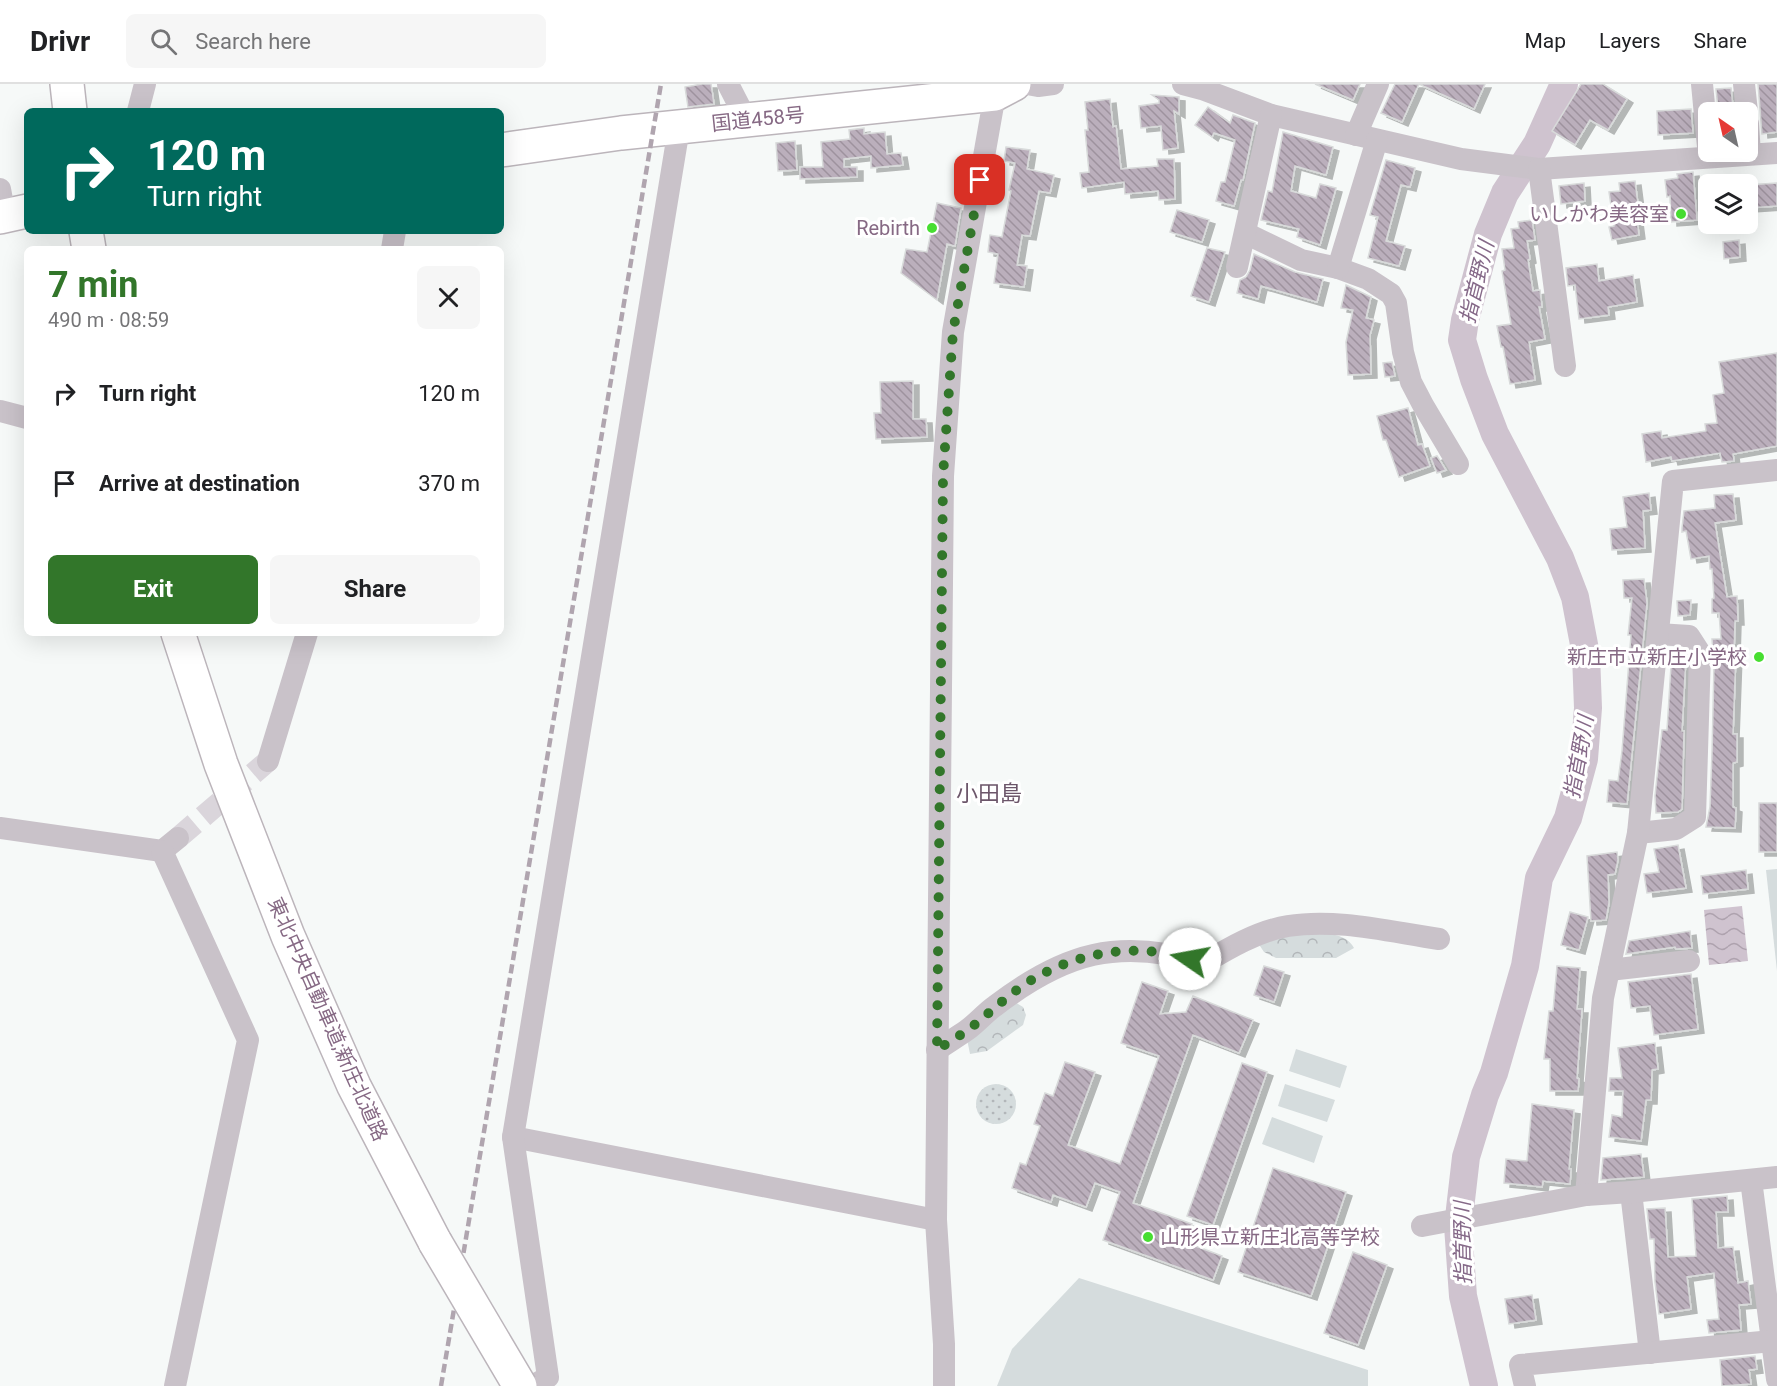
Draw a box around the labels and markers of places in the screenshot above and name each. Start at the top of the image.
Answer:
pin [954,154,1005,205]
place label: いしかわ美容室 [1529,202,1669,226]
marker: いしかわ美容室 [1674,207,1688,221]
place label: Rebirth [856,216,920,240]
marker: Rebirth [925,221,939,235]
place label: 新庄市立新庄小学校 [1567,645,1747,669]
marker: 新庄市立新庄小学校 [1752,650,1766,664]
place label: 山形県立新庄北高等学校 [1160,1225,1380,1249]
marker: 山形県立新庄北高等学校 [1141,1230,1155,1244]

